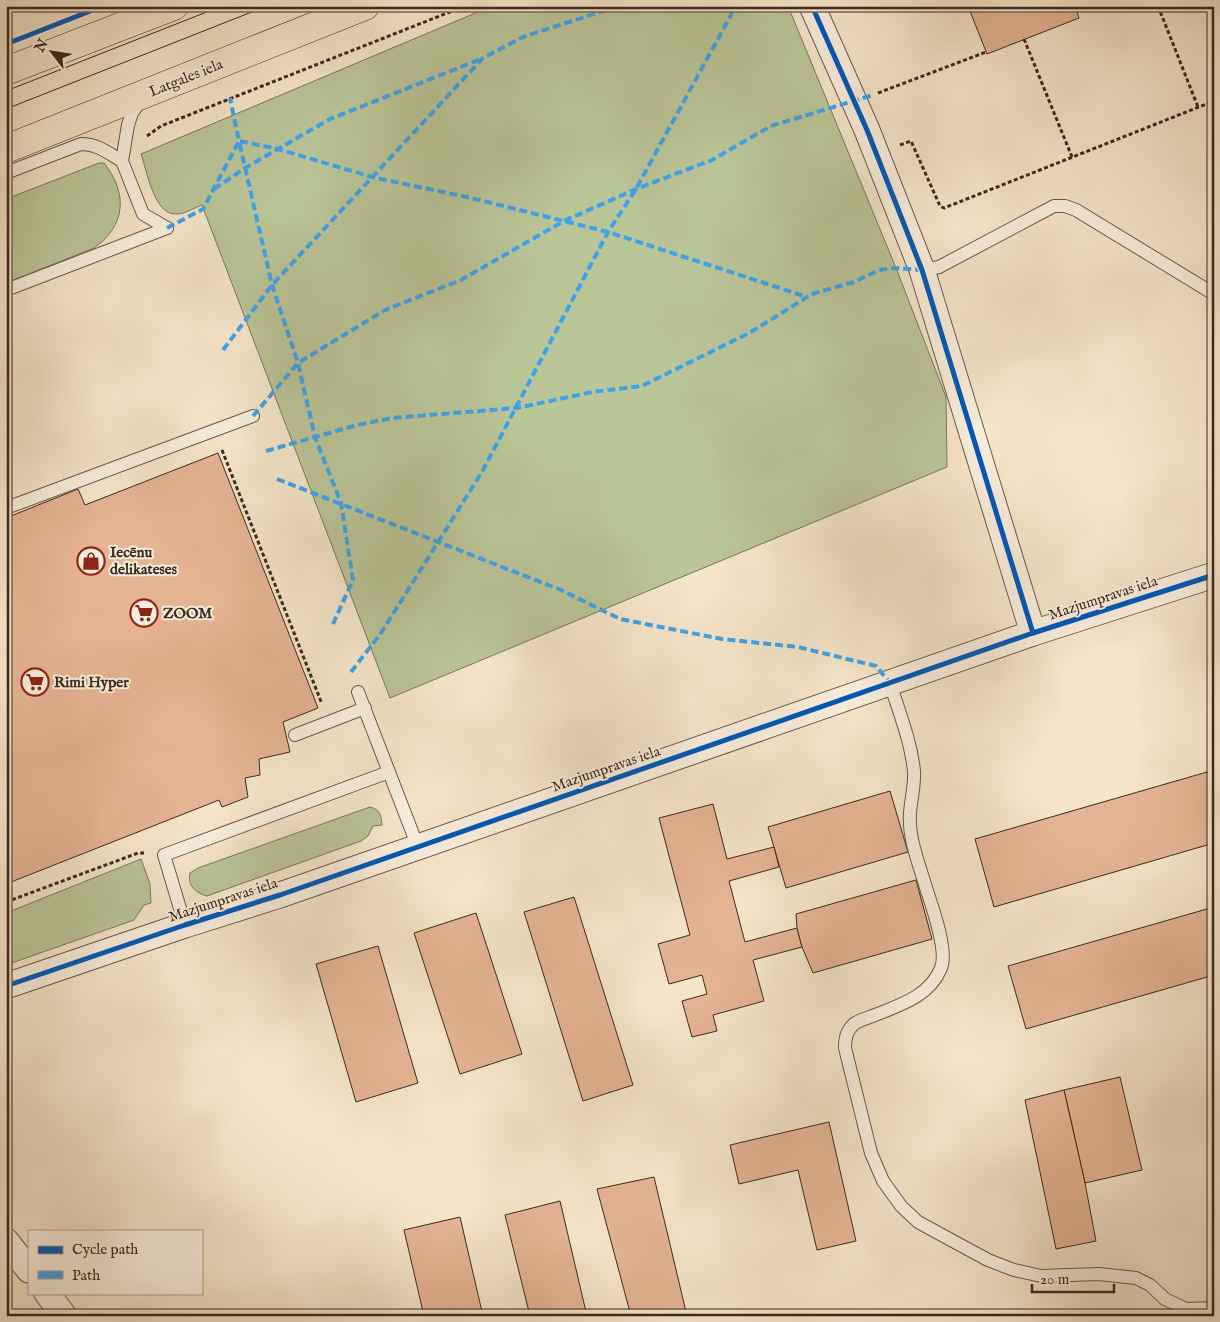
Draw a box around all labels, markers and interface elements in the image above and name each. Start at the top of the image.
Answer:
north arrow [28,28,78,78]
text: N [30,36,53,57]
street label: Latgales iela [146,54,226,101]
place label: Iecēnu delikateses [110,543,178,579]
shop icon: Iecēnu delikateses [76,546,106,576]
street label: Mazjumpravas iela [1046,571,1160,625]
supermarket icon: ZOOM [129,598,159,628]
place label: ZOOM [163,604,212,623]
supermarket icon: Rimi Hyper [20,667,50,697]
place label: Rimi Hyper [54,673,129,692]
street label: Mazjumpravas iela [549,741,663,796]
street label: Mazjumpravas iela [166,873,280,927]
legend [28,1230,202,1294]
text: Cycle path [72,1240,138,1259]
scale bar [1032,1262,1115,1294]
text: Path [72,1266,100,1285]
text: 20 m [1040,1270,1070,1289]

